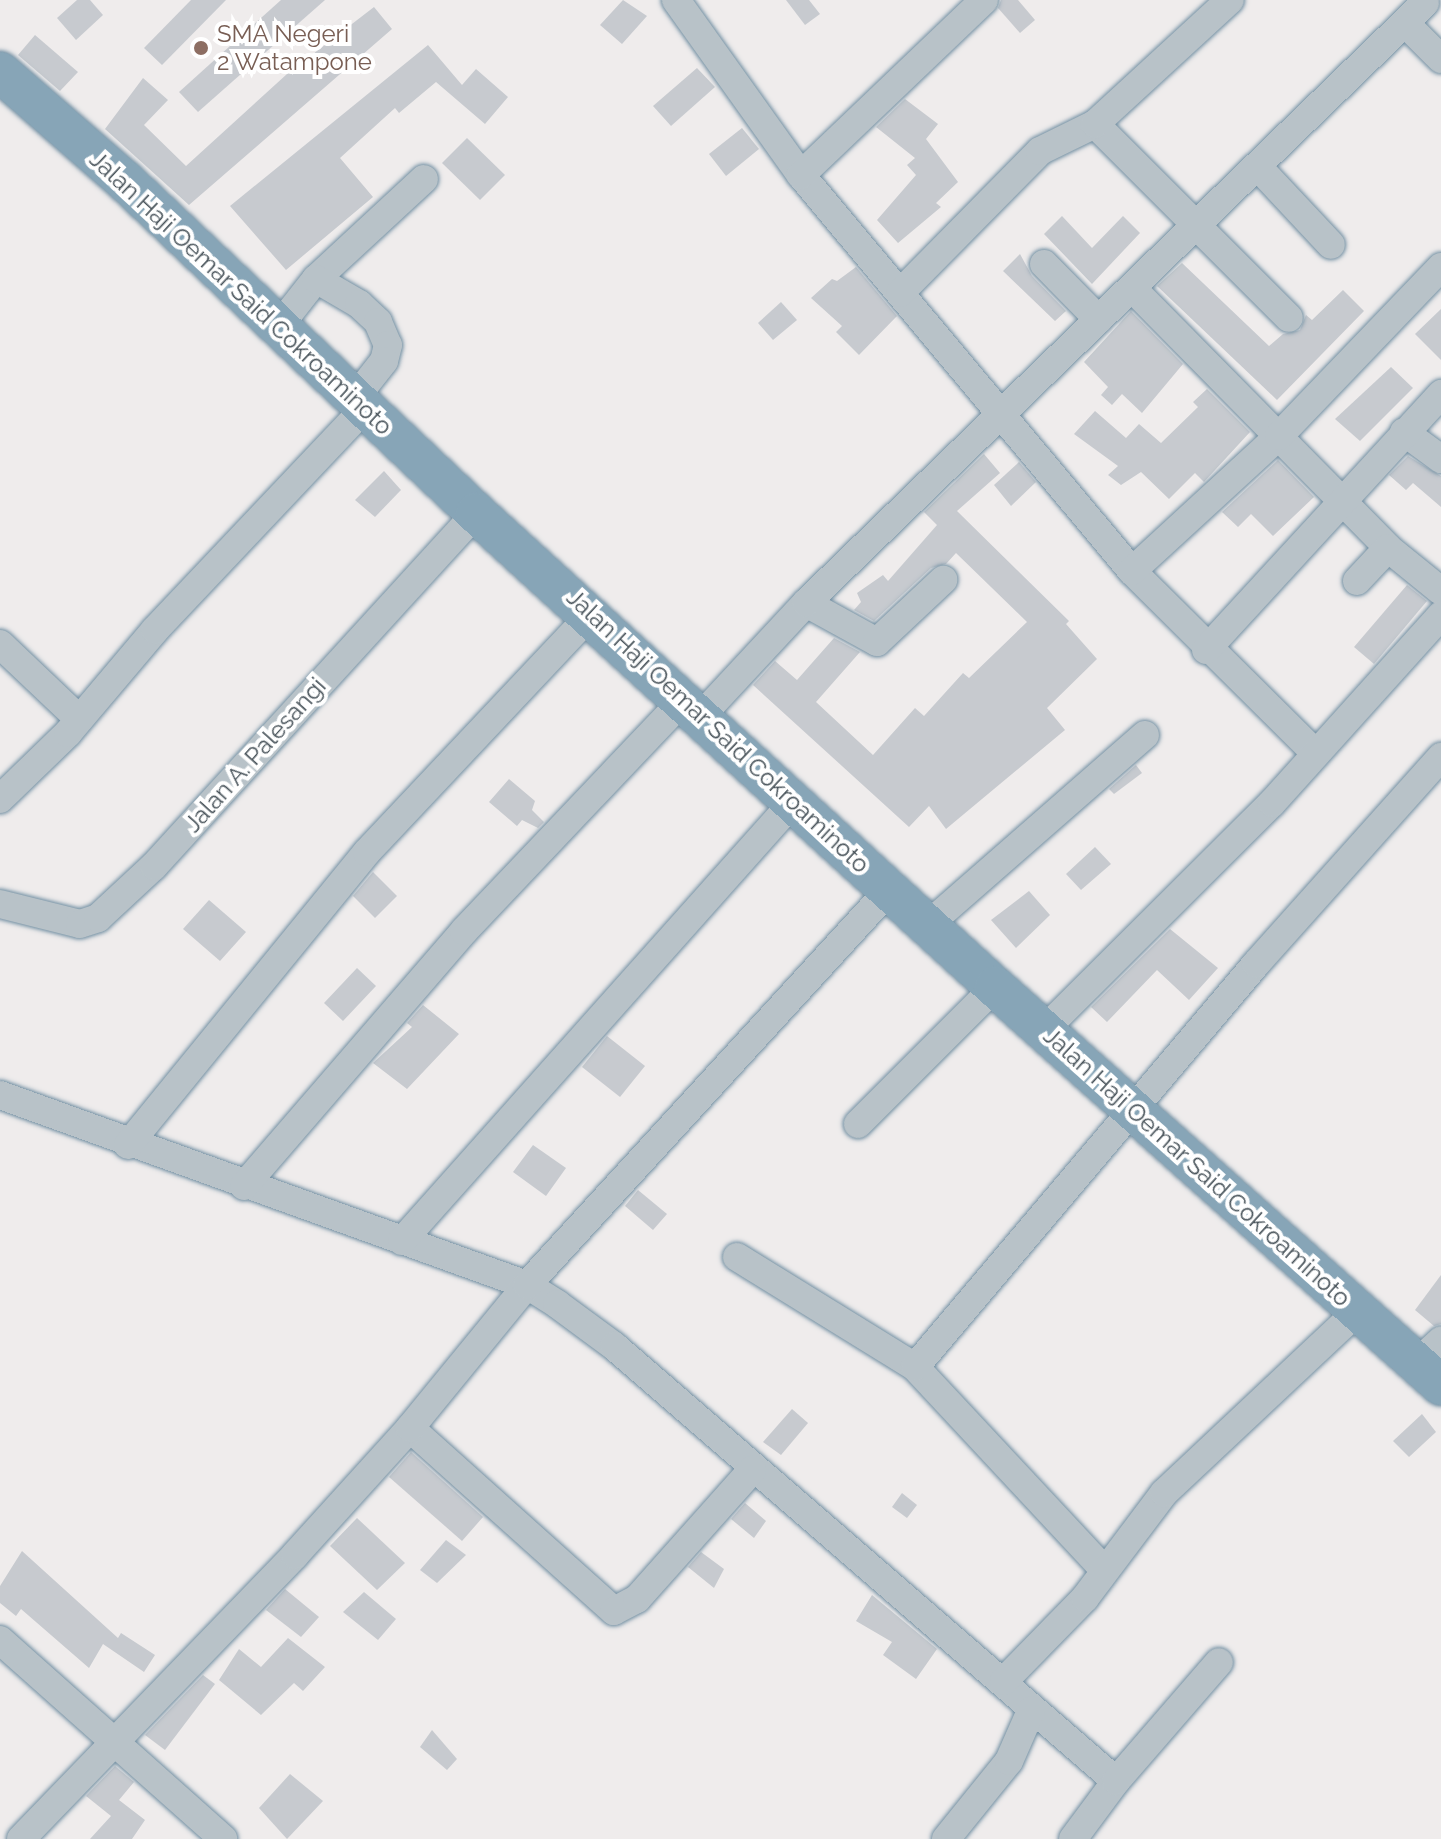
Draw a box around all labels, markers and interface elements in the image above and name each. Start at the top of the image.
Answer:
place label: SMA Negeri 2 Watampone [217,20,373,76]
marker: SMA Negeri 2 Watampone [192,39,210,57]
street label: Jalan Haji Oemar Said Cokroaminoto [84,145,398,441]
street label: Jalan Haji Oemar Said Cokroaminoto [561,583,875,879]
street label: Jalan A. Palesangi [178,672,332,838]
street label: Jalan Haji Oemar Said Cokroaminoto [1037,1021,1357,1313]

